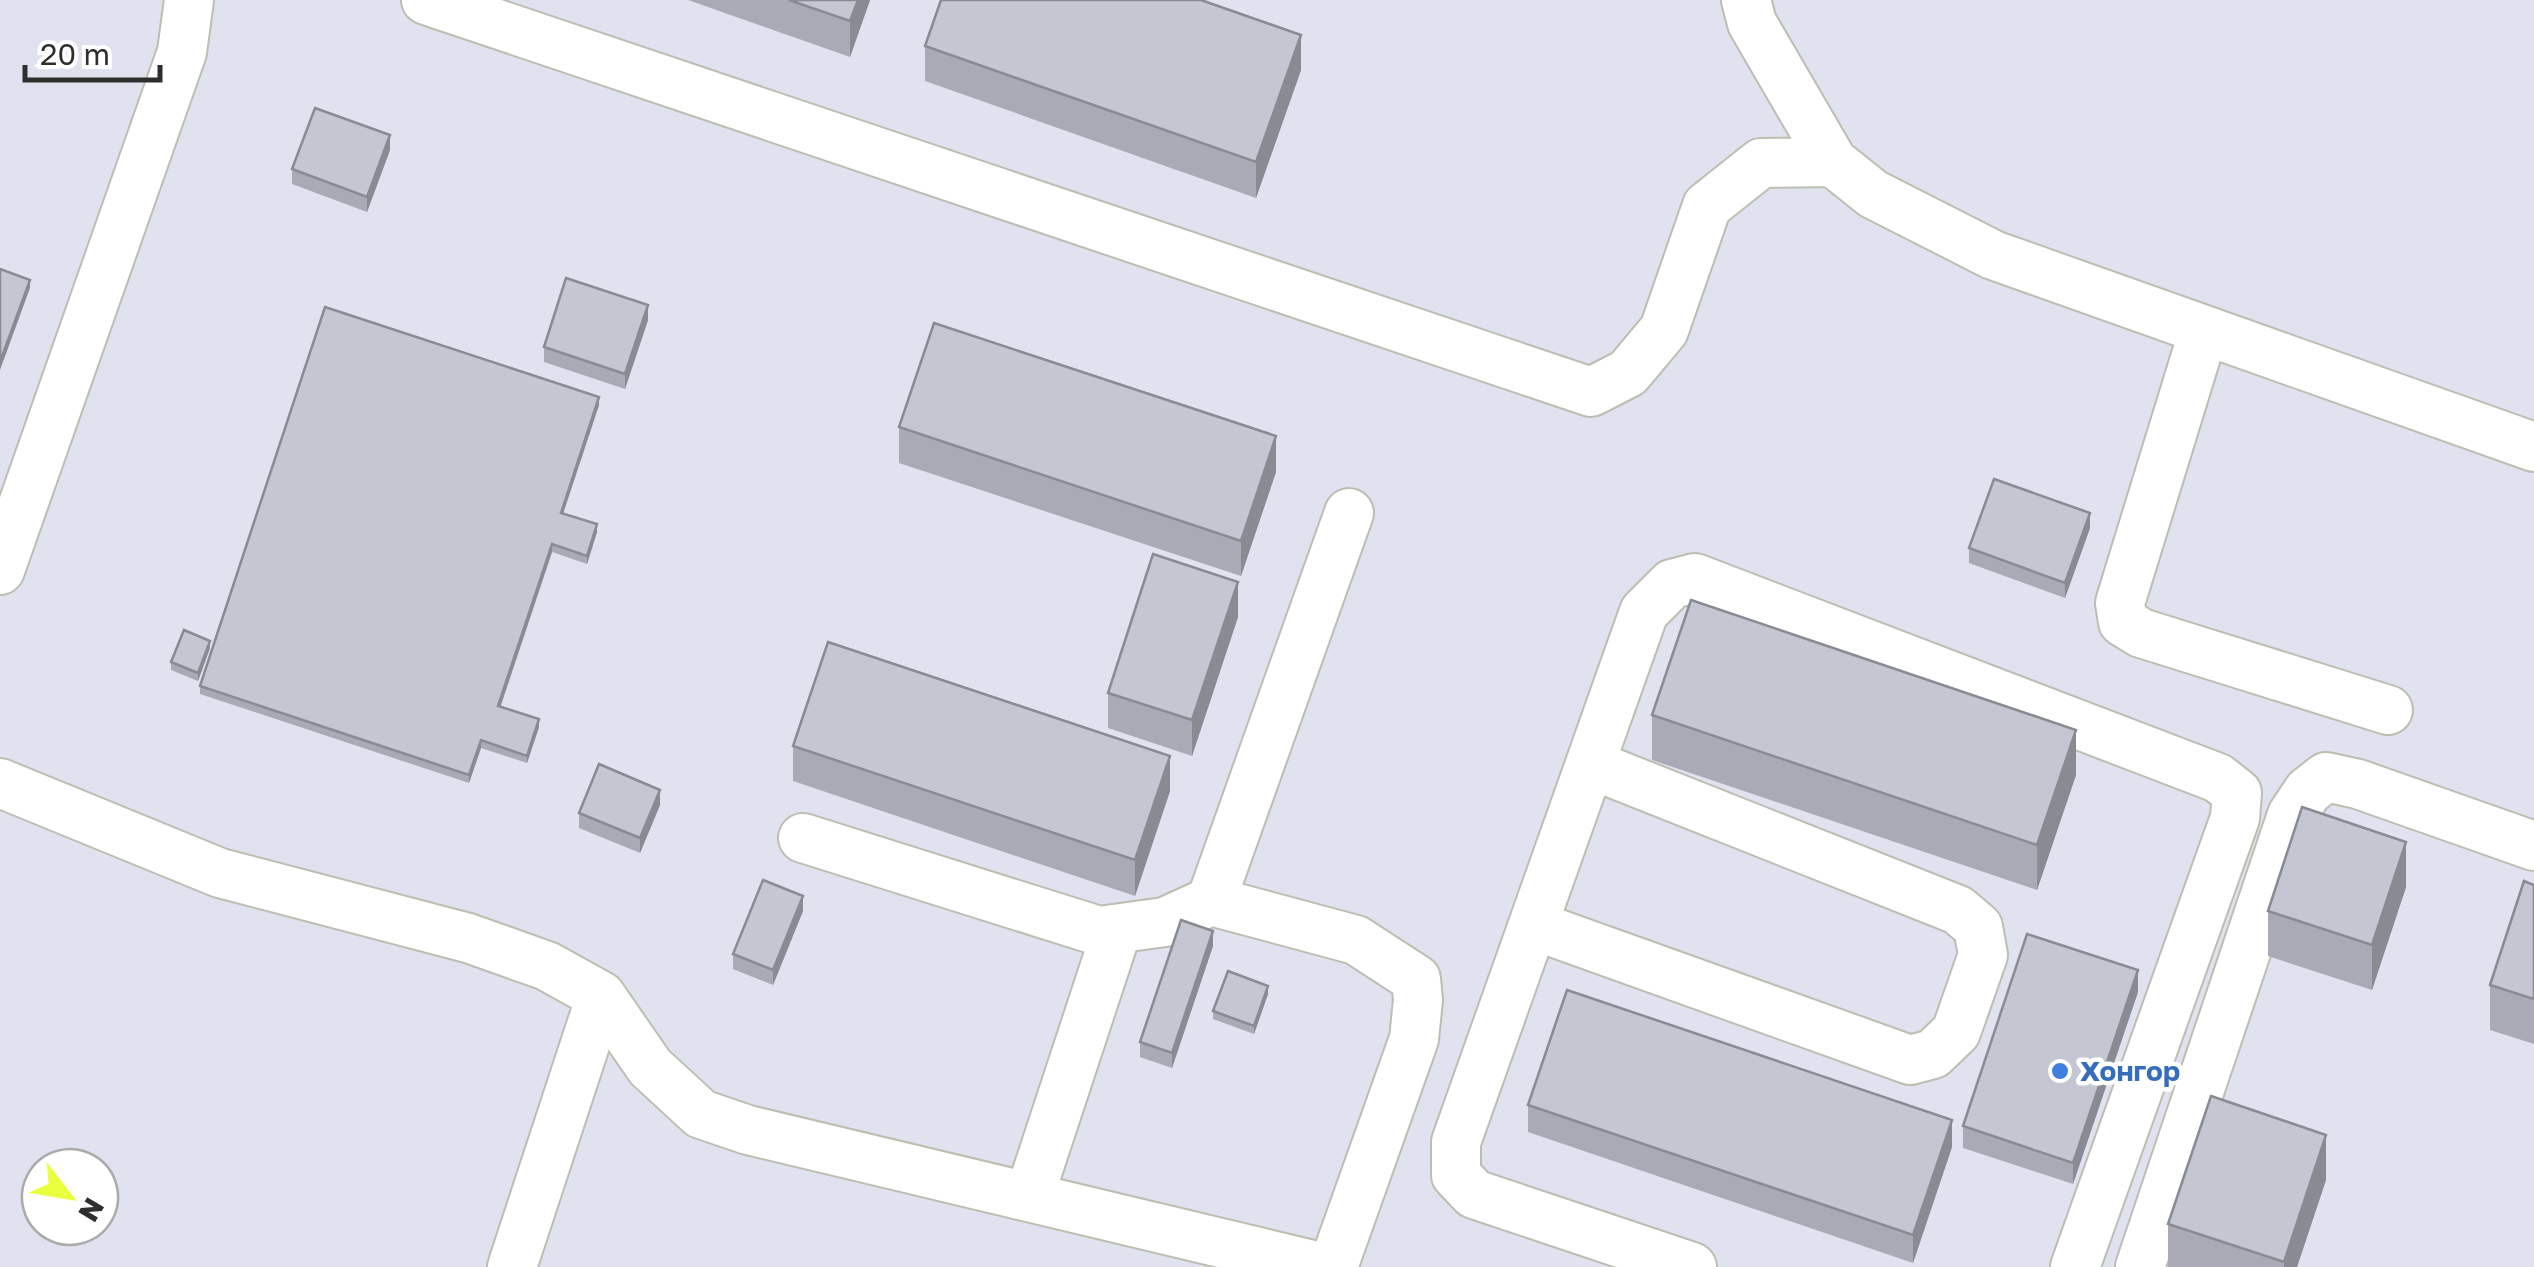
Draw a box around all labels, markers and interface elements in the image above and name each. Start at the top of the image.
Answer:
scale bar [25,20,160,82]
text: 20 m [40,36,110,72]
place label: Хонгор [2080,1054,2180,1087]
marker: Хонгор [2049,1060,2071,1082]
north arrow [20,1147,120,1247]
text: N [72,1193,111,1228]

